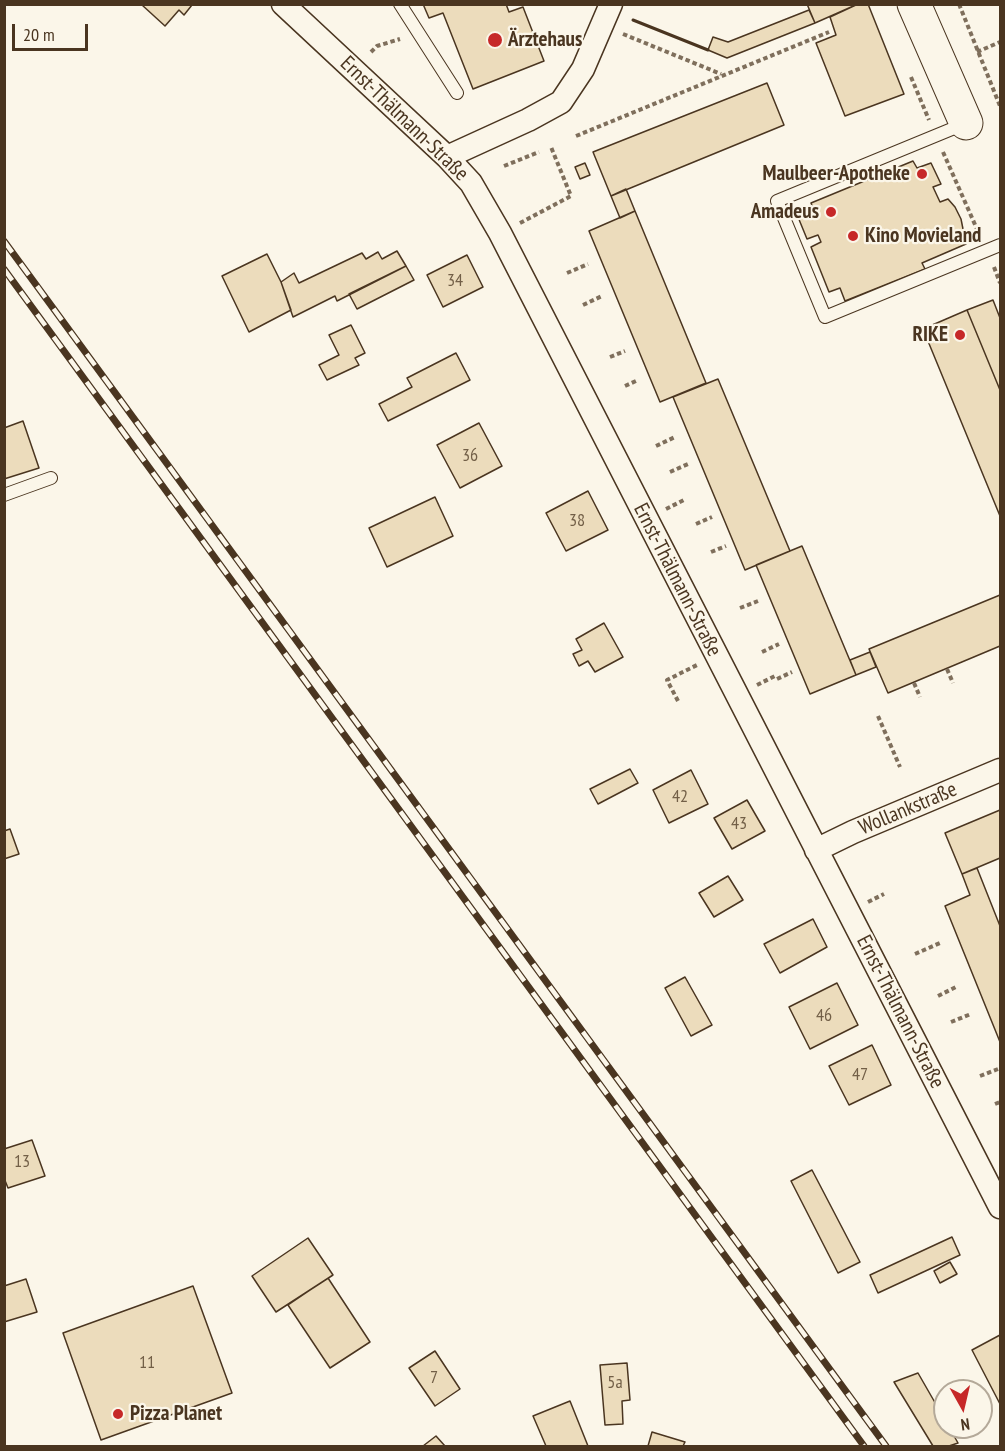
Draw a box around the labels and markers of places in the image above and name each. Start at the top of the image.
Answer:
place label: Ärztehaus [508,27,582,53]
marker: Ärztehaus [486,31,504,49]
place label: Maulbeer-Apotheke [762,161,910,187]
marker: Maulbeer-Apotheke [915,167,929,181]
place label: Amadeus [751,199,819,225]
marker: Amadeus [824,205,838,219]
place label: Kino Movieland [865,223,981,249]
marker: Kino Movieland [846,229,860,243]
place label: RIKE [913,322,948,348]
marker: RIKE [953,328,967,342]
place label: Pizza Planet [130,1401,222,1427]
marker: Pizza Planet [111,1407,125,1421]

